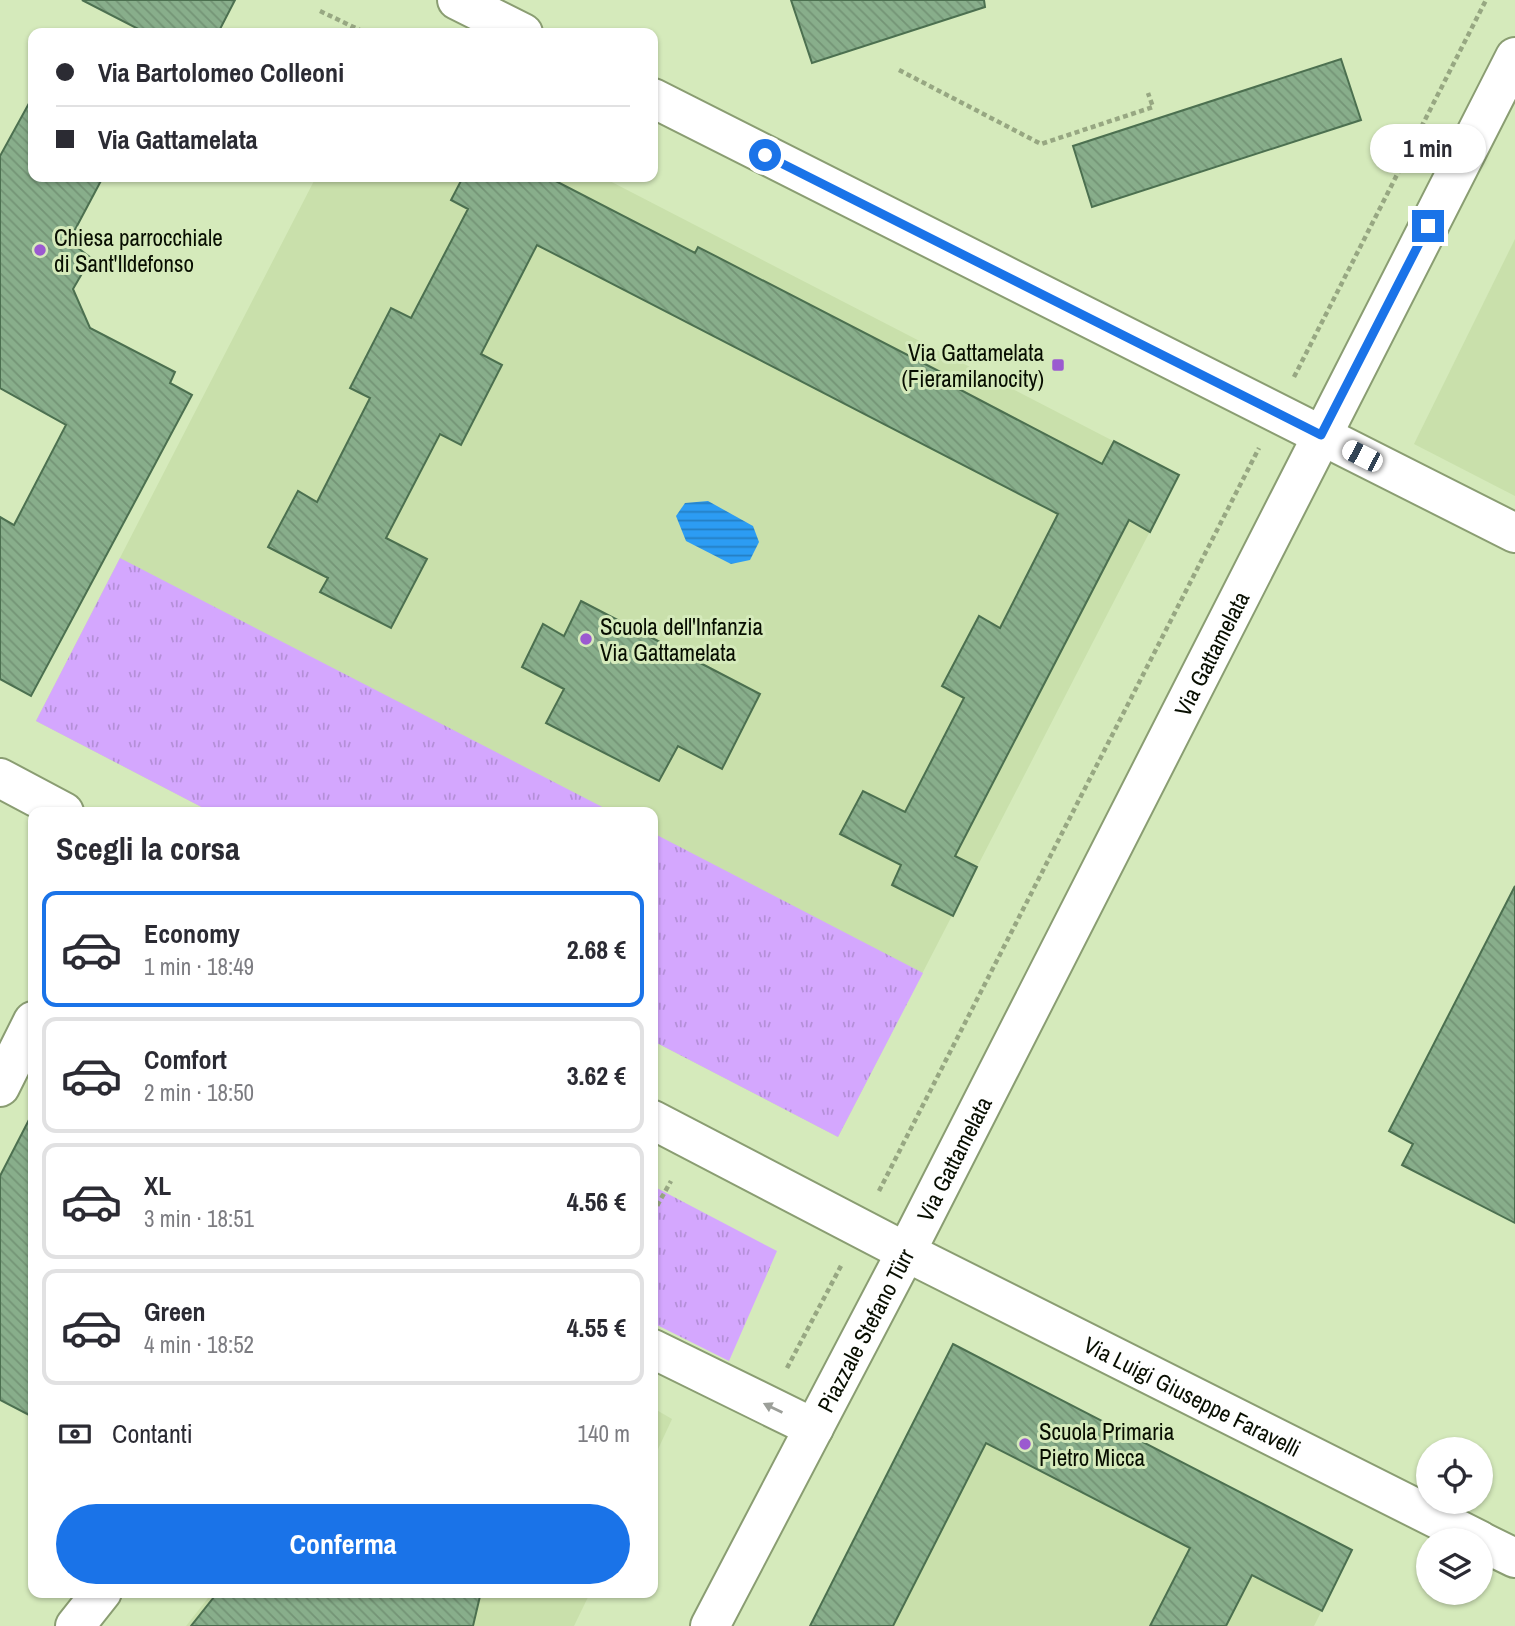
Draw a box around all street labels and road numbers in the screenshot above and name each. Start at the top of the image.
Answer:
street label: Via Gattamelata [1166,585,1256,721]
street label: Via Gattamelata [909,1091,999,1226]
street label: Piazzale Stefano Türr [809,1242,921,1417]
street label: Via Luigi Giuseppe Faravelli [1079,1328,1306,1464]

